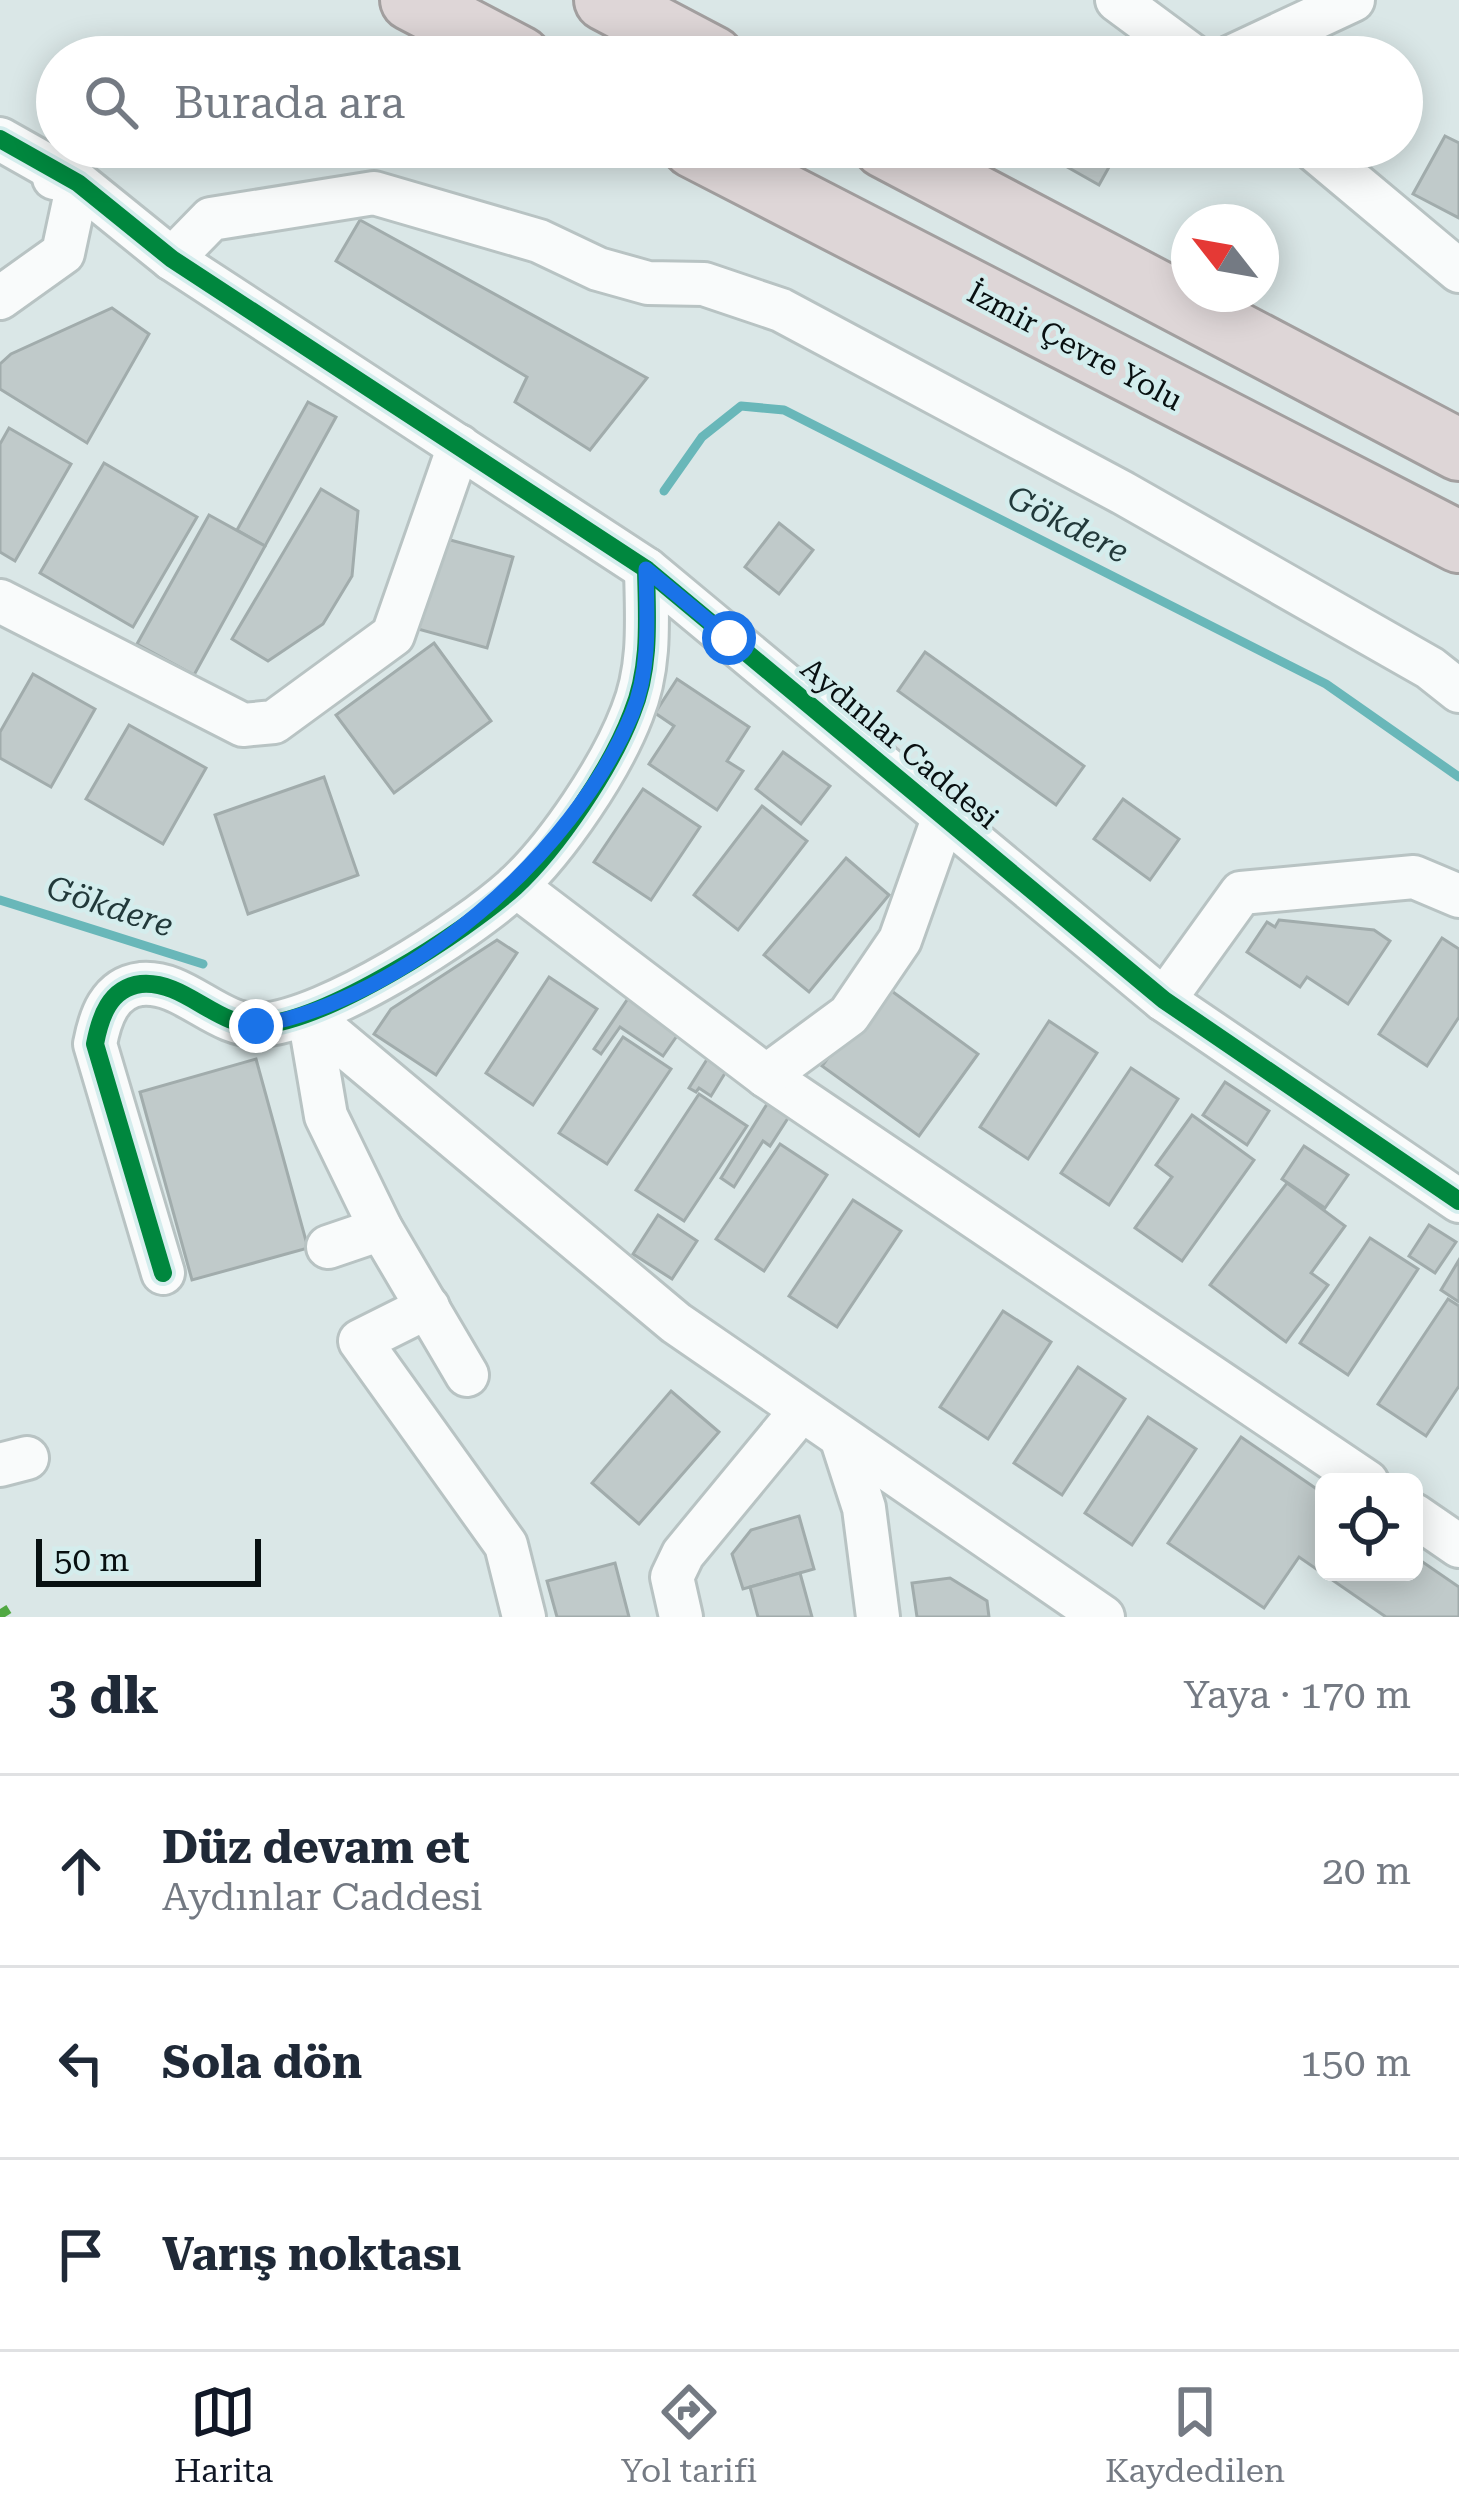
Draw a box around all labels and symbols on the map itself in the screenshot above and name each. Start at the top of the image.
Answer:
north arrow [1171,204,1279,312]
street label: İzmir Çevre Yolu [962,275,1189,417]
water label: Gökdere [1001,477,1135,571]
route start [702,611,756,665]
street label: Aydınlar Caddesi [794,650,1006,836]
water label: Gökdere [42,867,178,945]
route end [229,999,283,1053]
scale bar [36,1533,261,1586]

